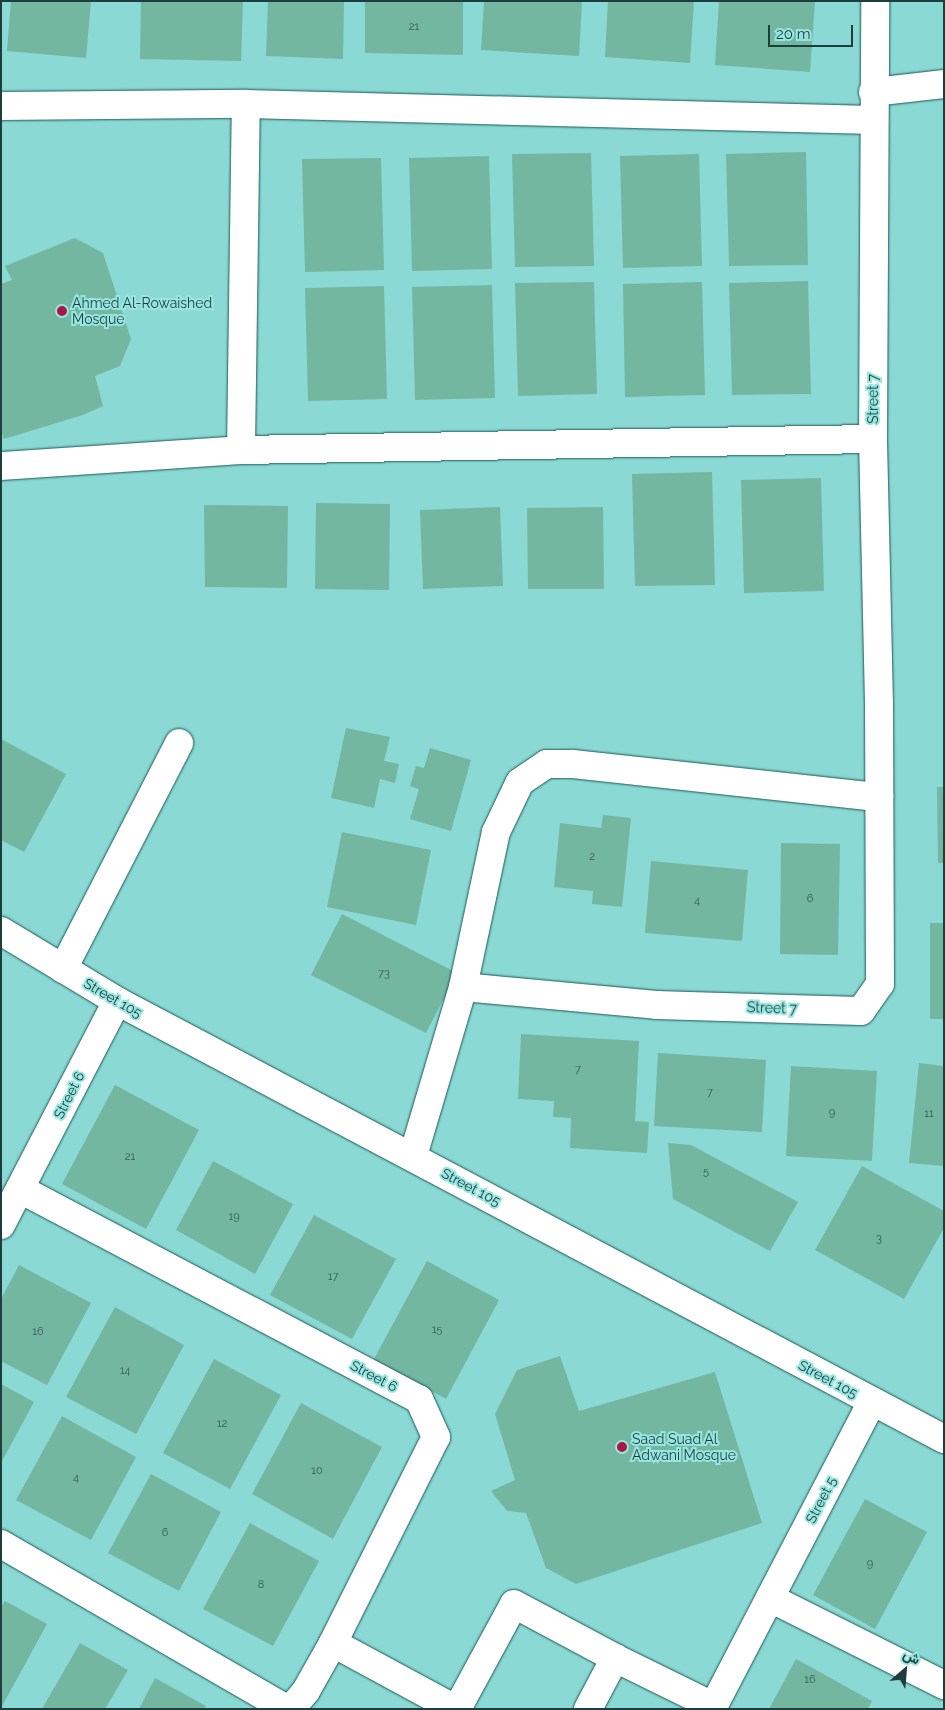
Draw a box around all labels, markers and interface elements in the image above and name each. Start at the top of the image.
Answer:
scale bar [770,15,855,47]
house number: 21 [409,20,419,34]
text: 20 m [776,25,811,43]
place label: Ahmed Al-Rowaished Mosque [72,295,213,328]
marker: Ahmed Al-Rowaished Mosque [56,305,68,317]
street label: Street 7 [865,374,881,424]
house number: 2 [589,850,595,864]
house number: 6 [807,892,813,906]
house number: 4 [694,894,700,908]
house number: 73 [378,967,390,981]
street label: Street 105 [81,975,145,1021]
street label: Street 7 [747,999,797,1017]
house number: 7 [575,1063,581,1077]
street label: Street 6 [50,1069,88,1121]
house number: 7 [707,1086,713,1100]
house number: 9 [829,1106,835,1120]
house number: 11 [924,1107,934,1121]
house number: 21 [125,1150,135,1164]
street label: Street 105 [439,1164,503,1210]
house number: 5 [703,1165,709,1179]
house number: 19 [228,1210,240,1224]
house number: 3 [876,1232,882,1246]
house number: 17 [328,1270,338,1284]
house number: 15 [432,1323,442,1337]
house number: 16 [32,1325,44,1339]
street label: Street 105 [796,1356,860,1402]
street label: Street 6 [348,1357,400,1395]
house number: 14 [120,1364,130,1378]
house number: 12 [217,1417,227,1431]
place label: Saad Suad Al Adwani Mosque [632,1431,736,1464]
marker: Saad Suad Al Adwani Mosque [616,1441,628,1453]
house number: 10 [311,1464,323,1478]
house number: 4 [73,1471,79,1485]
street label: Street 5 [802,1474,840,1526]
house number: 6 [162,1526,168,1540]
house number: 9 [867,1557,873,1571]
house number: 8 [258,1578,264,1592]
north arrow [880,1645,930,1695]
text: ش [901,1646,923,1668]
house number: 16 [804,1673,816,1687]

